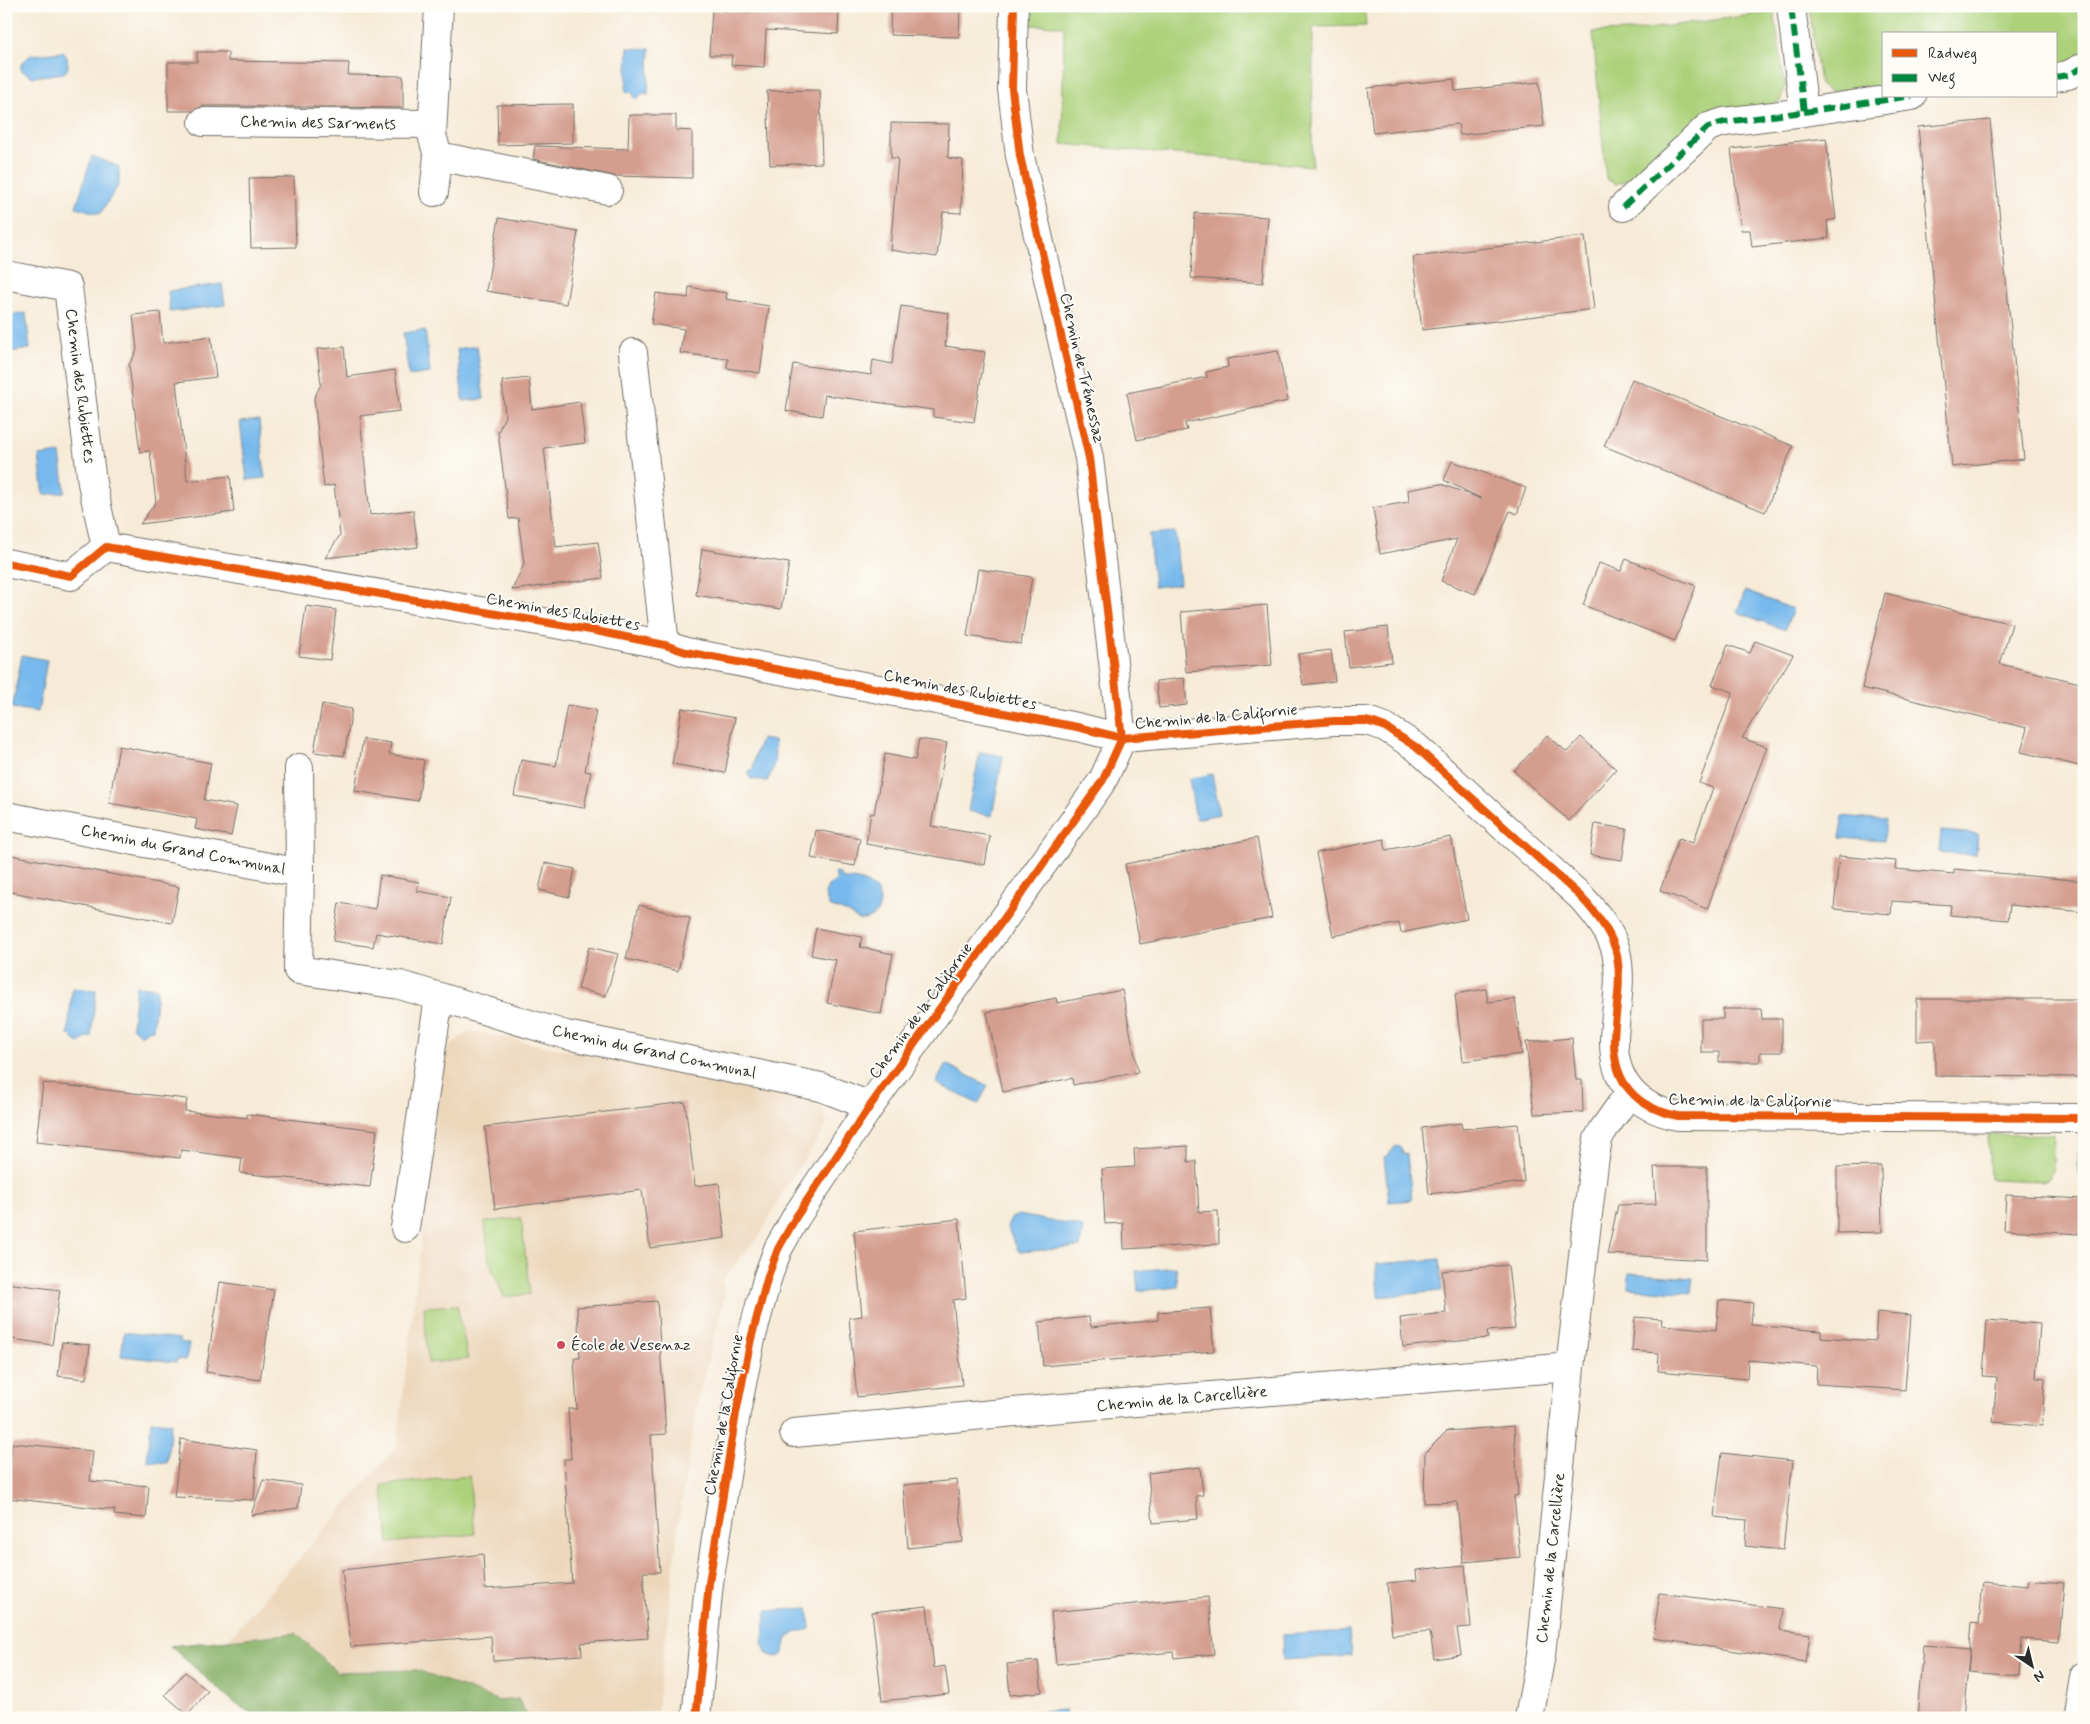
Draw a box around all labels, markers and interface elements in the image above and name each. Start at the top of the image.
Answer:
legend [1882,32,2058,98]
text: Radweg [1928,44,1977,64]
text: Weg [1928,68,1955,89]
street label: Chemin des Sarments [240,111,396,135]
street label: Chemin de Trémessaz [1055,291,1110,445]
street label: Chemin des Rubiettes [60,307,100,465]
street label: Chemin des Rubiettes [484,588,642,636]
street label: Chemin des Rubiettes [881,665,1039,715]
street label: Chemin de la Californie [1134,699,1299,737]
street label: Chemin du Grand Communal [79,820,287,880]
street label: Chemin de la Californie [864,939,979,1085]
street label: Chemin du Grand Communal [550,1020,758,1084]
street label: Chemin de la Californie [1668,1089,1832,1115]
street label: Chemin de la Californie [699,1333,751,1498]
place label: École de Vesenaz [571,1335,691,1356]
marker: École de Vesenaz [555,1339,567,1351]
street label: Chemin de la Carcellière [1096,1381,1268,1417]
street label: Chemin de la Carcellière [1532,1472,1570,1644]
north arrow [2008,1642,2058,1692]
text: N [2030,1666,2048,1686]

